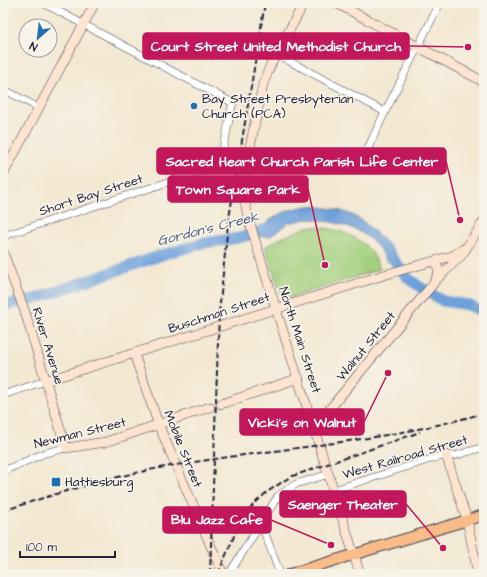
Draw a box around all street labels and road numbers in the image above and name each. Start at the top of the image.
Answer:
street label: Short Bay Street [37,170,146,221]
street label: North Main Street [274,285,326,396]
street label: Buschman Street [166,288,273,338]
street label: River Avenue [28,305,68,387]
street label: Walnut Street [332,307,400,385]
street label: Mobile Street [159,408,207,491]
street label: Newman Street [32,413,129,453]
street label: West Railroad Street [340,430,470,483]

